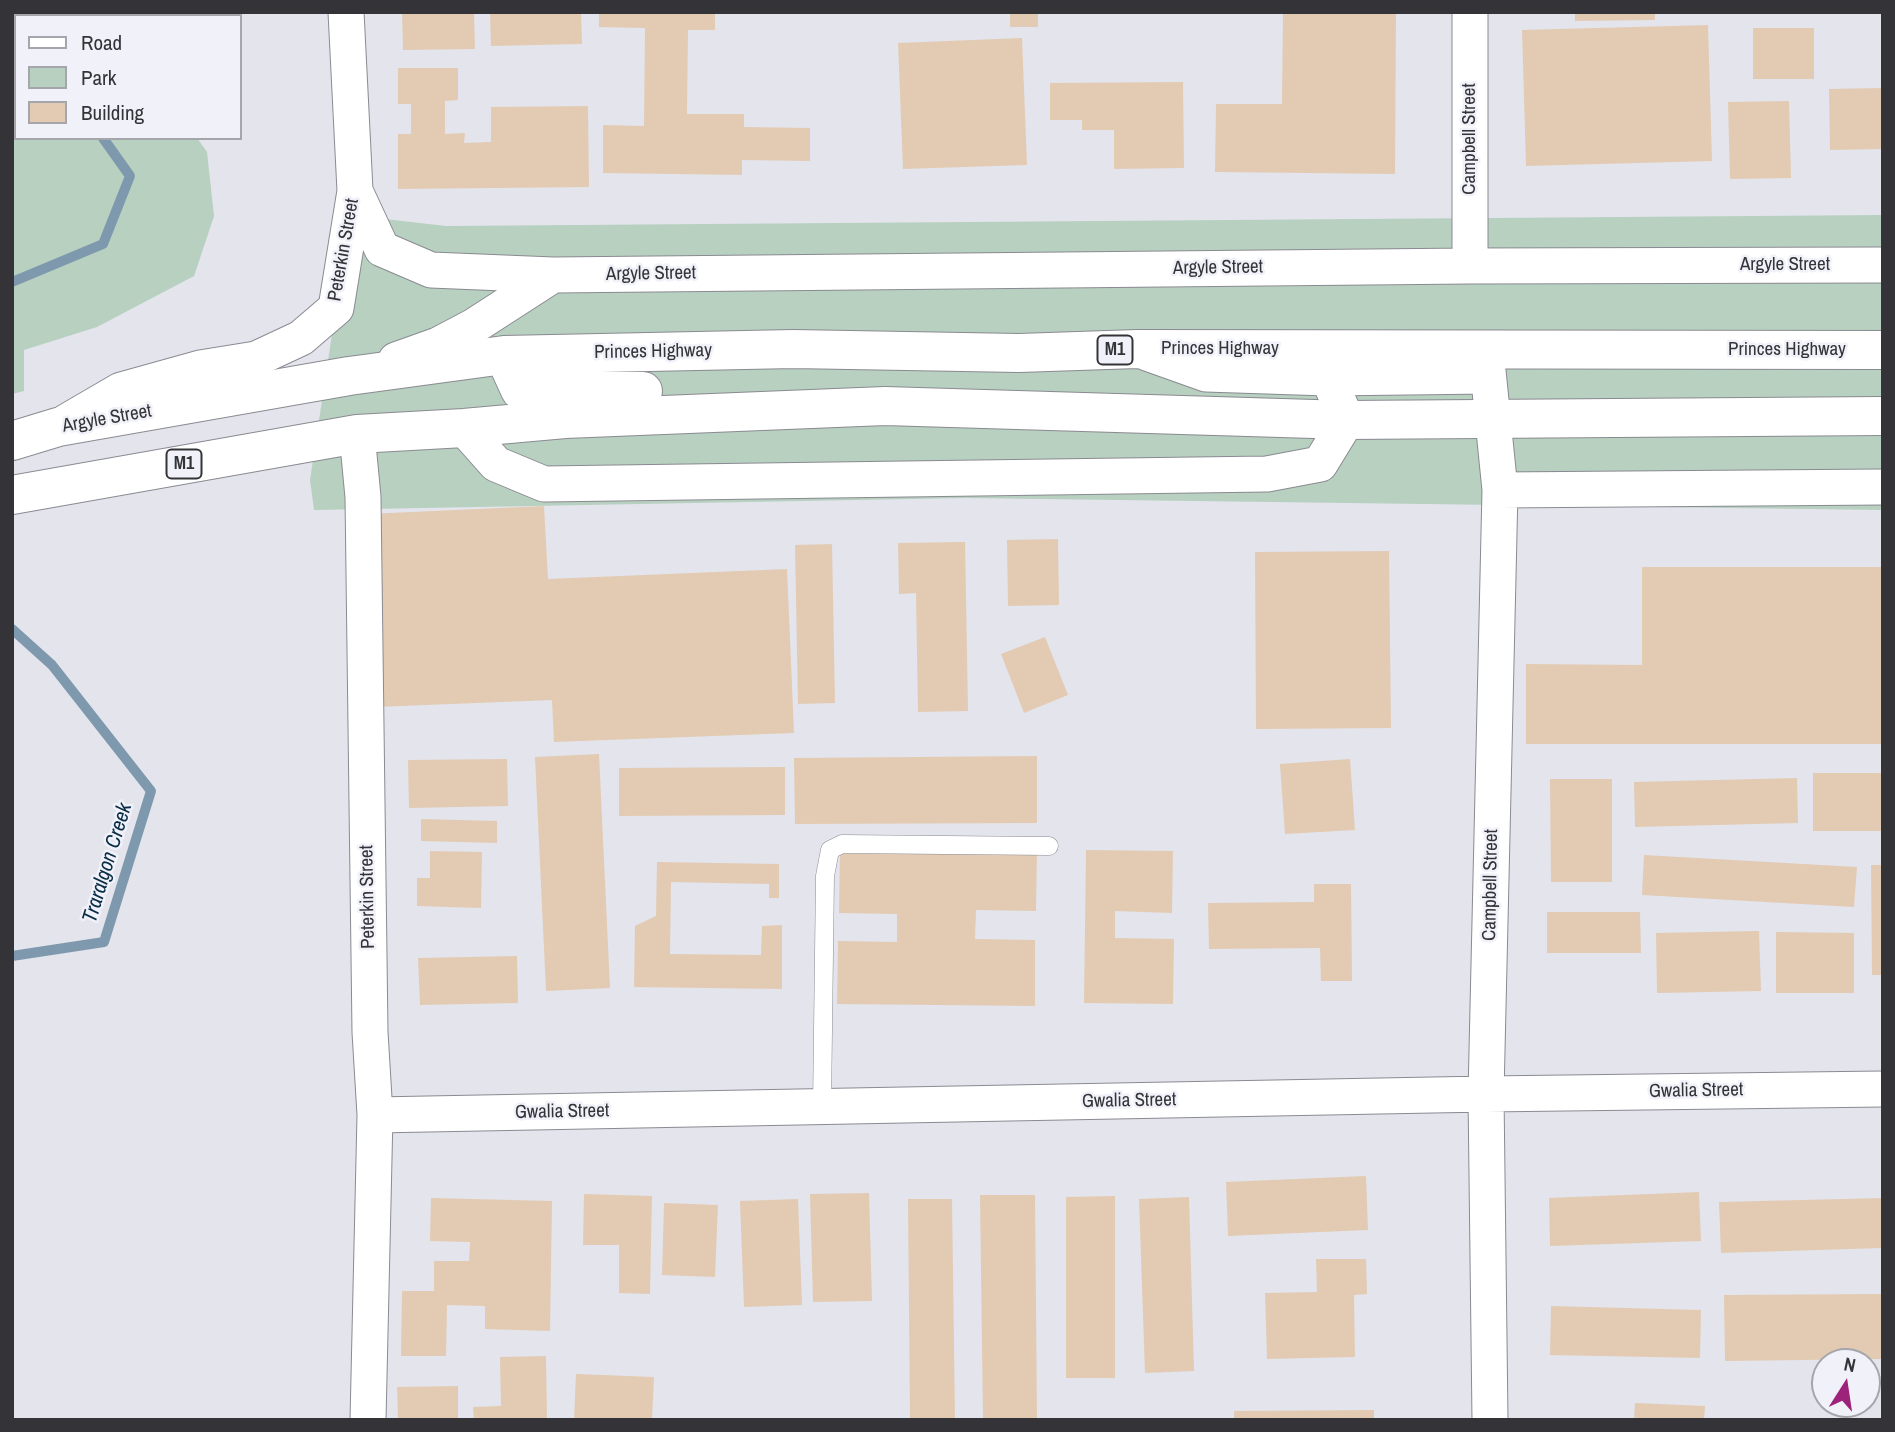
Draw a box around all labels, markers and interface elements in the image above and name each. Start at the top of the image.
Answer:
legend [14,14,242,140]
text: Road [81,28,122,57]
text: Park [81,63,116,92]
street label: Campbell Street [1459,83,1481,195]
text: Building [81,98,144,127]
street label: Peterkin Street [324,197,364,303]
street label: Argyle Street [1740,254,1830,276]
street label: Argyle Street [1173,256,1263,280]
street label: Argyle Street [606,262,696,286]
road number: M1 [1098,336,1132,364]
street label: Princes Highway [1161,338,1279,360]
street label: Princes Highway [1728,339,1846,361]
street label: Princes Highway [594,340,712,364]
street label: Argyle Street [61,400,153,438]
road number: M1 [166,450,202,478]
water label: Traralgon Creek [78,800,138,926]
street label: Campbell Street [1479,829,1503,941]
street label: Peterkin Street [356,845,380,949]
street label: Gwalia Street [1649,1079,1743,1103]
street label: Gwalia Street [1082,1089,1176,1113]
street label: Gwalia Street [515,1100,609,1124]
north arrow [1811,1348,1881,1418]
text: N [1842,1351,1858,1378]

